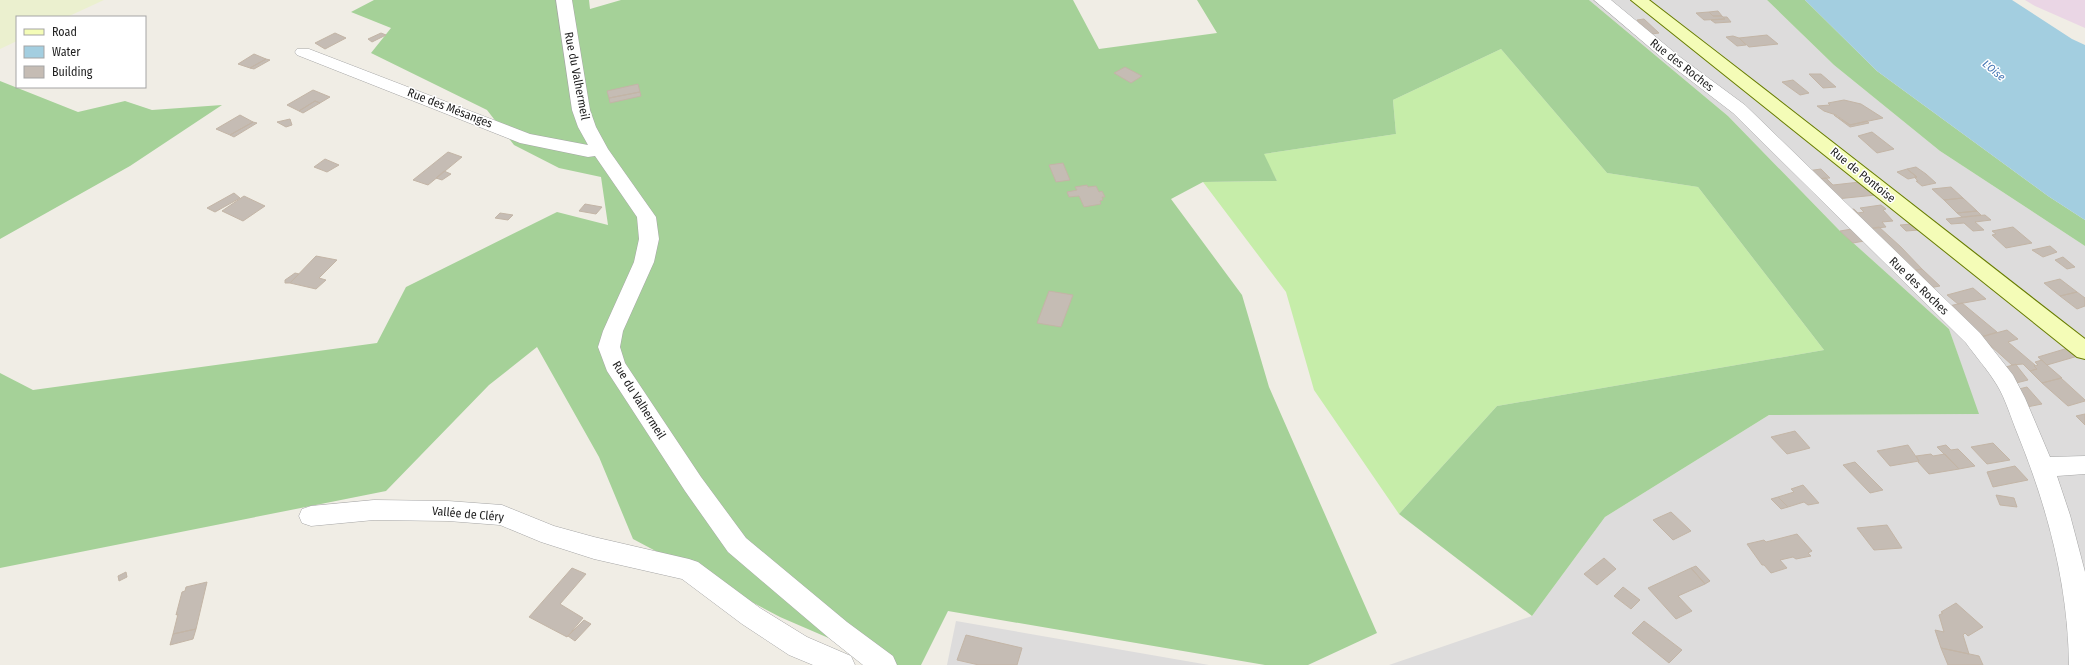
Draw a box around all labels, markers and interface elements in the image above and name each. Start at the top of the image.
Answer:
legend [16,16,146,88]
text: Road [52,25,77,39]
street label: Rue du Valhermeil [562,31,592,121]
street label: Rue des Roches [1647,36,1717,94]
text: Water [52,45,81,59]
water label: L'Oise [1980,57,2008,84]
text: Building [52,65,93,79]
street label: Rue des Mésanges [405,85,495,131]
street label: Rue de Pontoise [1828,145,1898,205]
street label: Rue des Roches [1886,254,1952,318]
street label: Rue du Valhermeil [609,358,669,442]
street label: Vallée de Cléry [431,504,505,524]

